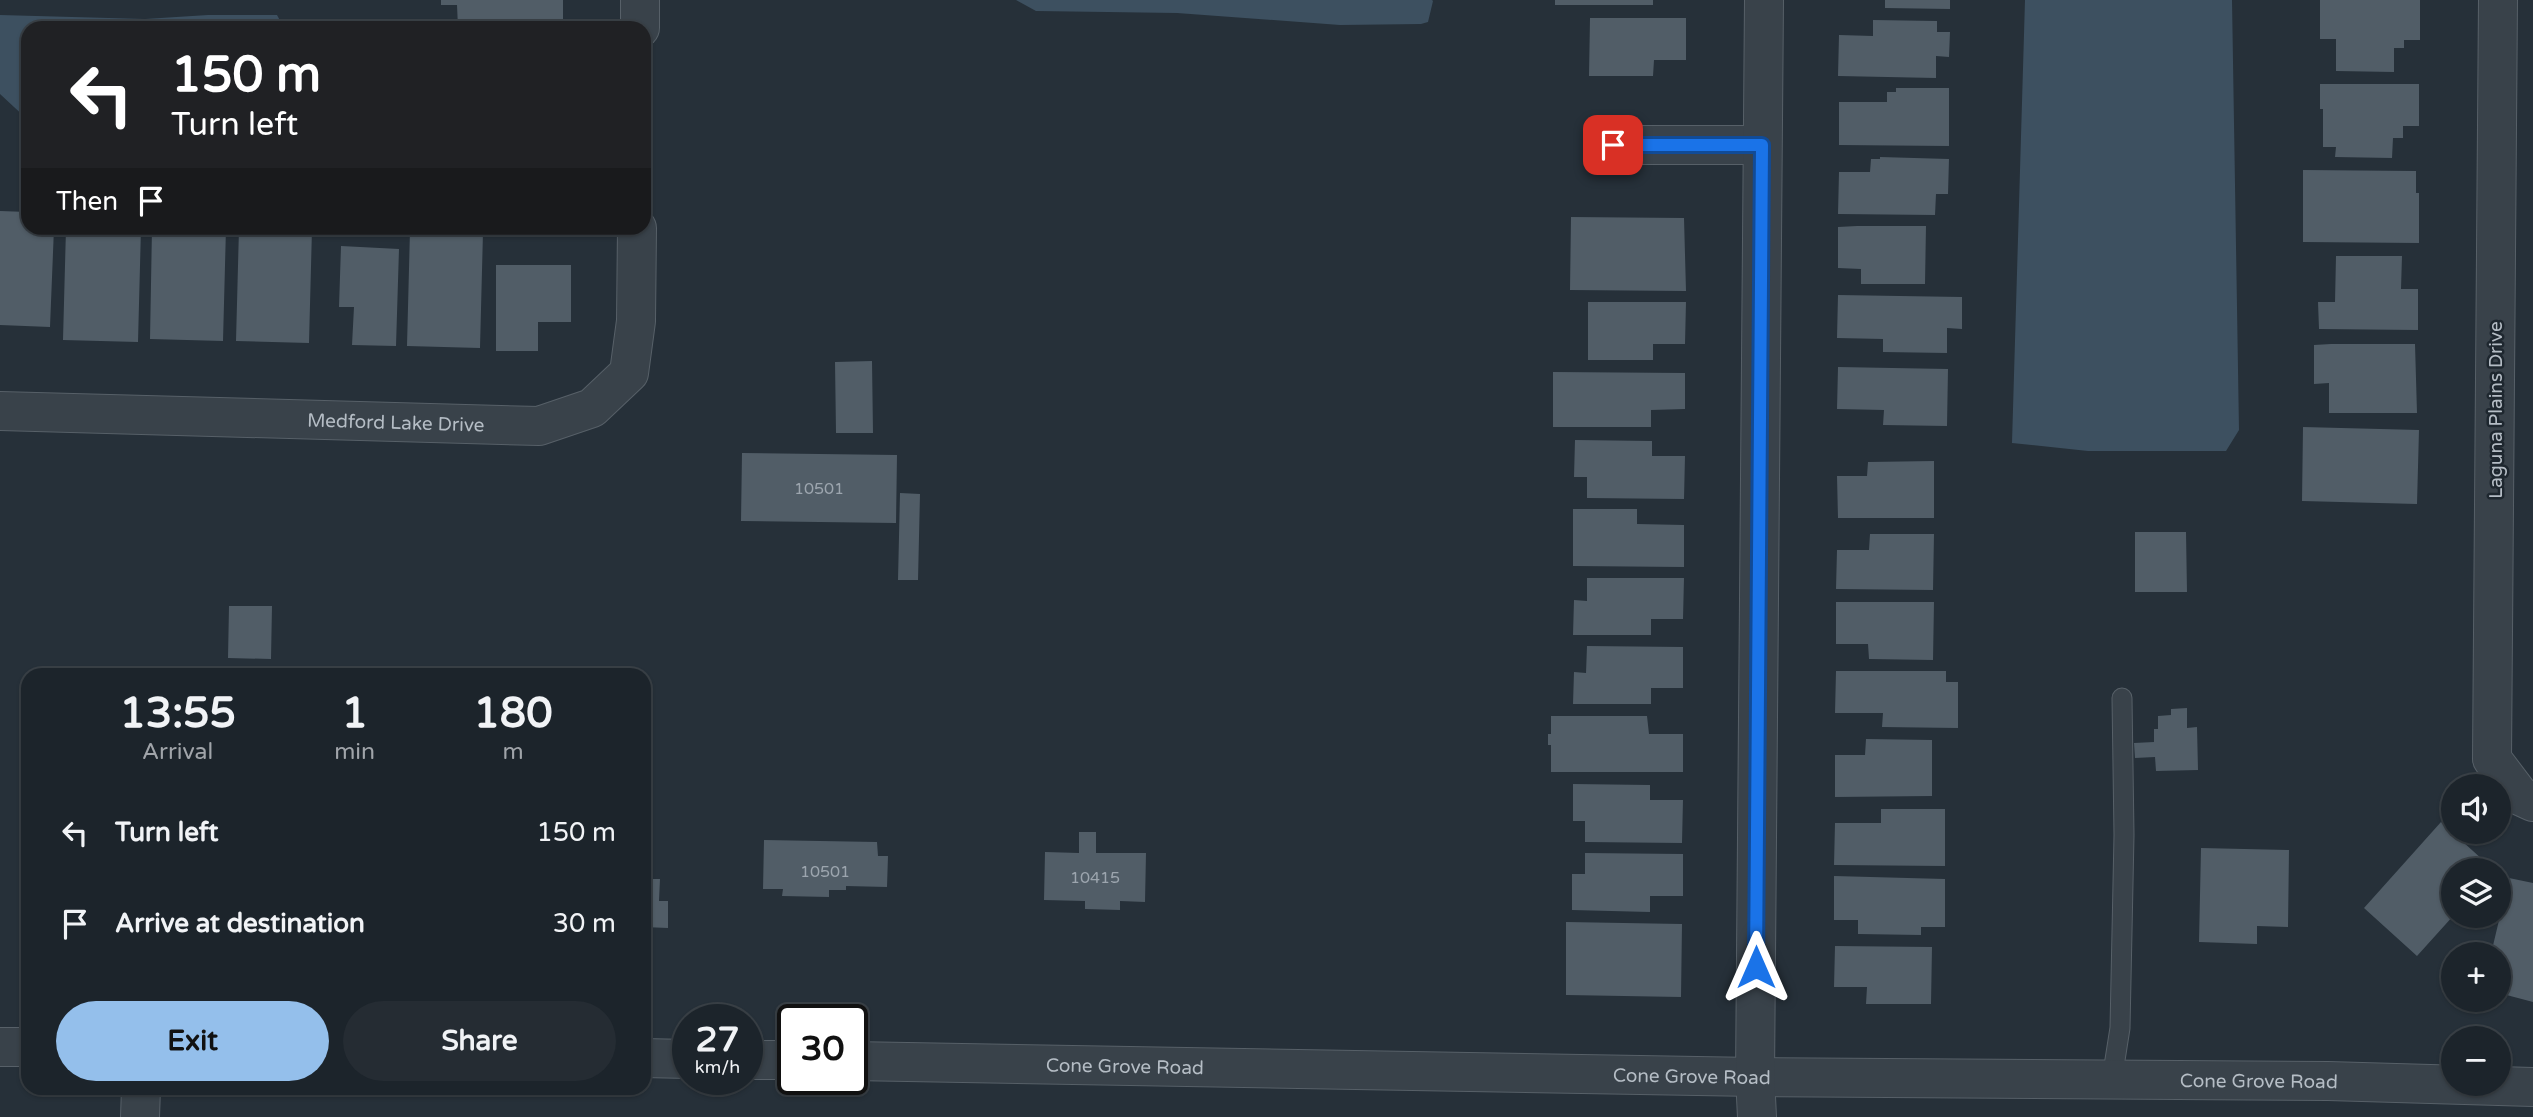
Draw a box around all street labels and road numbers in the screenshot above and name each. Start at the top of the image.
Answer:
street label: Laguna Plains Drive [2485,321,2507,499]
street label: Medford Lake Drive [307,410,485,436]
street label: Cone Grove Road [1046,1054,1204,1079]
street label: Cone Grove Road [1613,1064,1771,1089]
street label: Cone Grove Road [2180,1070,2338,1093]

